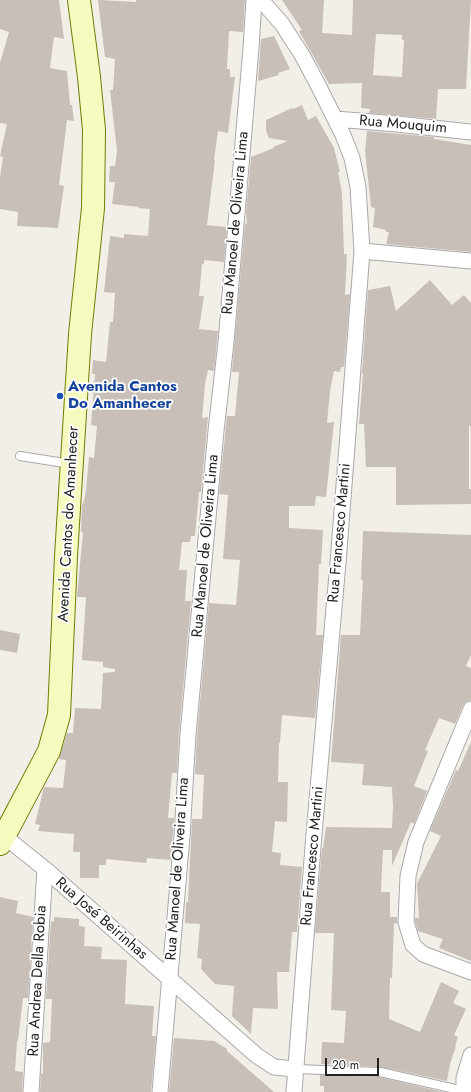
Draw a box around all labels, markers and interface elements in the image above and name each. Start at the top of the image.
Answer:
street label: Rua Mouquim [358,112,448,138]
street label: Rua Manoel de Oliveira Lima [219,131,253,315]
place label: Avenida Cantos Do Amanhecer [68,378,177,413]
marker: Avenida Cantos Do Amanhecer [55,391,65,401]
street label: Avenida Cantos do Amanhecer [55,425,83,623]
street label: Rua Manoel de Oliveira Lima [189,454,223,638]
street label: Rua Francesco Martini [325,462,355,604]
street label: Rua Manoel de Oliveira Lima [163,777,193,961]
street label: Rua Francesco Martini [298,785,328,927]
street label: Rua José Beirinhas [51,874,151,964]
street label: Rua Andrea Della Robia [25,905,51,1057]
scale bar [327,1050,381,1076]
text: 20 m [332,1056,359,1074]

